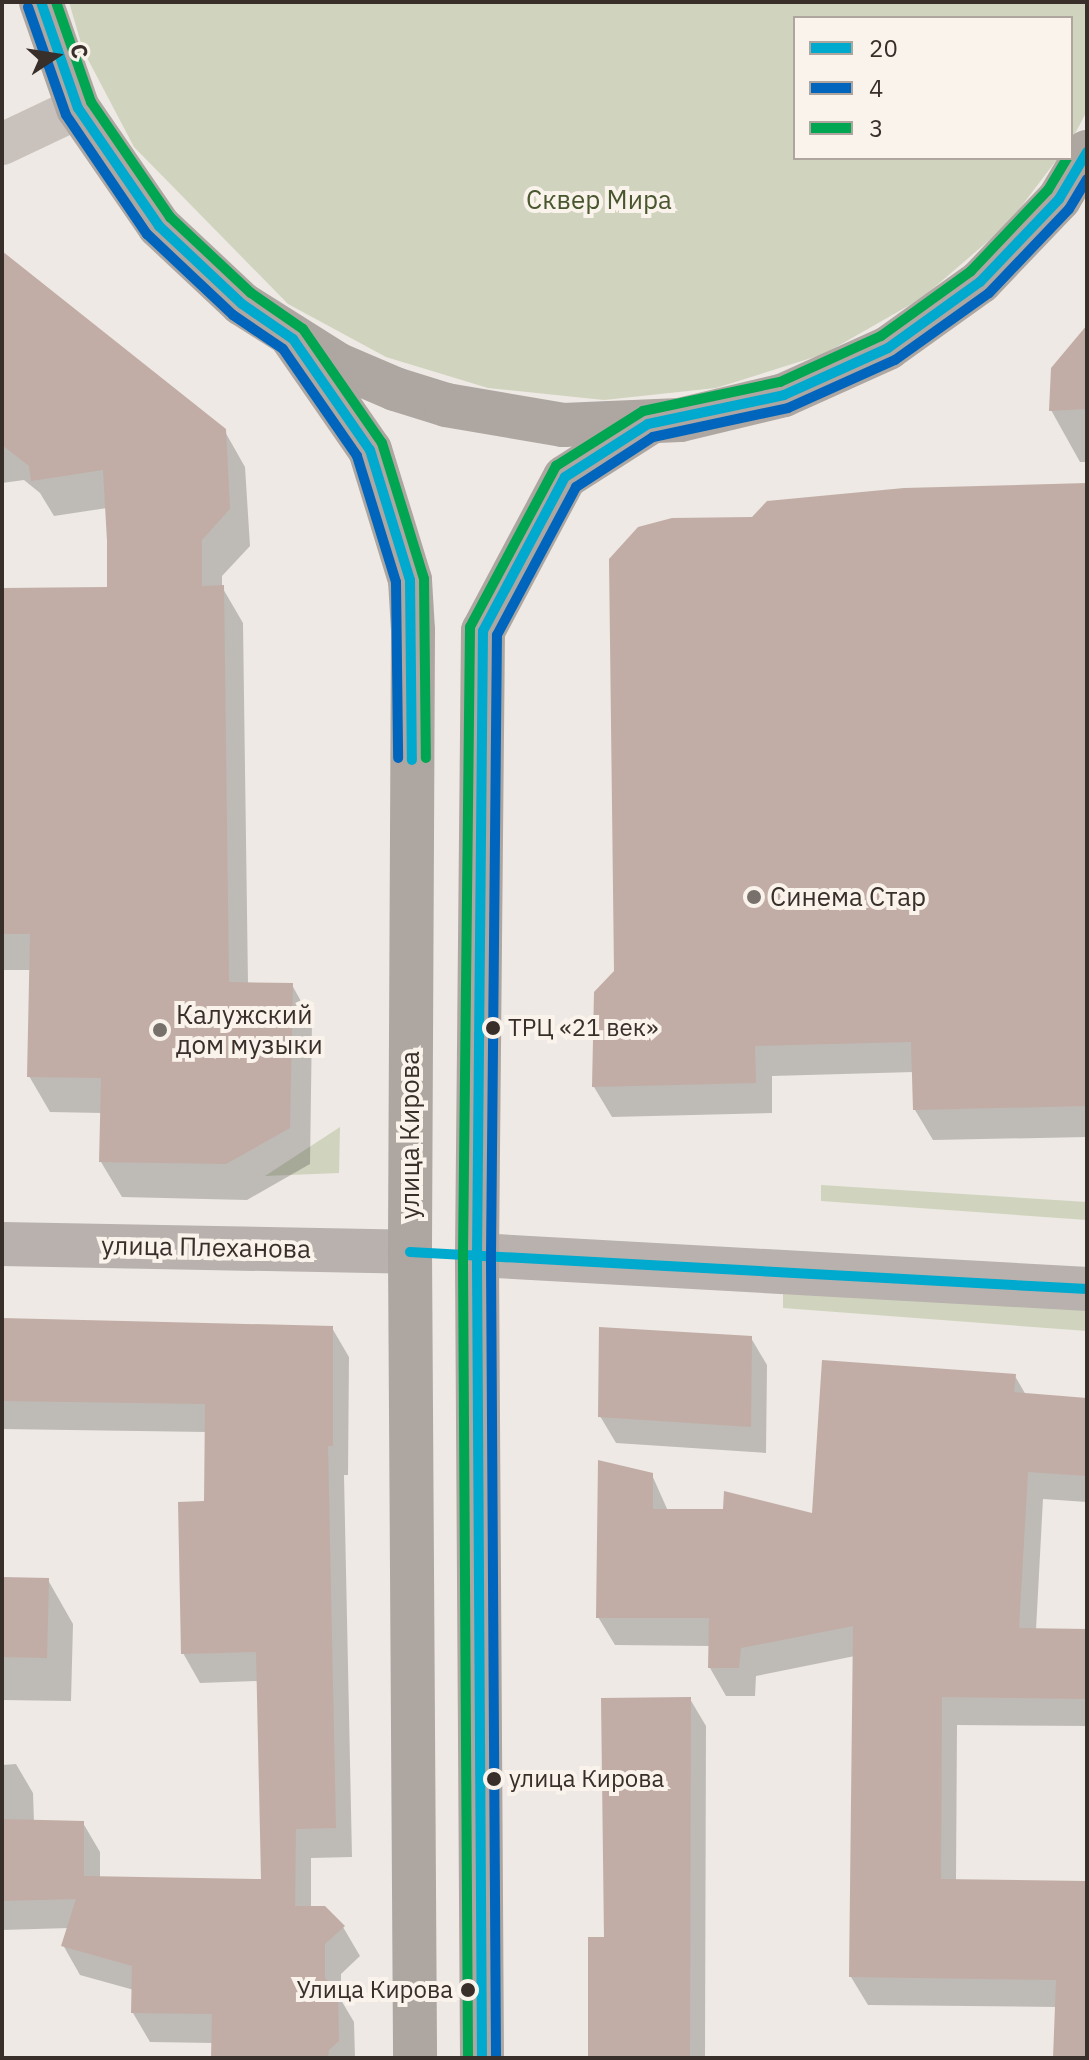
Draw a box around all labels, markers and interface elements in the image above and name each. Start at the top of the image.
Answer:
north arrow [16,16,96,96]
legend [793,16,1073,160]
text: 20 [869,32,898,64]
text: С [64,41,96,61]
text: 4 [869,72,883,104]
text: 3 [869,112,883,144]
park label: Сквер Мира [526,184,672,216]
place label: Синема Стар [770,881,926,913]
marker: Синема Стар [745,888,763,906]
place label: Калужский дом музыки [176,999,323,1060]
place label: ТРЦ «21 век» [508,1014,658,1042]
marker: ТРЦ «21 век» [485,1020,501,1036]
marker: Калужский дом музыки [151,1021,169,1039]
street label: улица Кирова [394,1051,426,1219]
street label: улица Плеханова [101,1230,311,1264]
place label: улица Кирова [509,1765,664,1793]
marker: улица Кирова [486,1771,502,1787]
place label: Улица Кирова [296,1976,453,2004]
marker: Улица Кирова [460,1982,476,1998]

